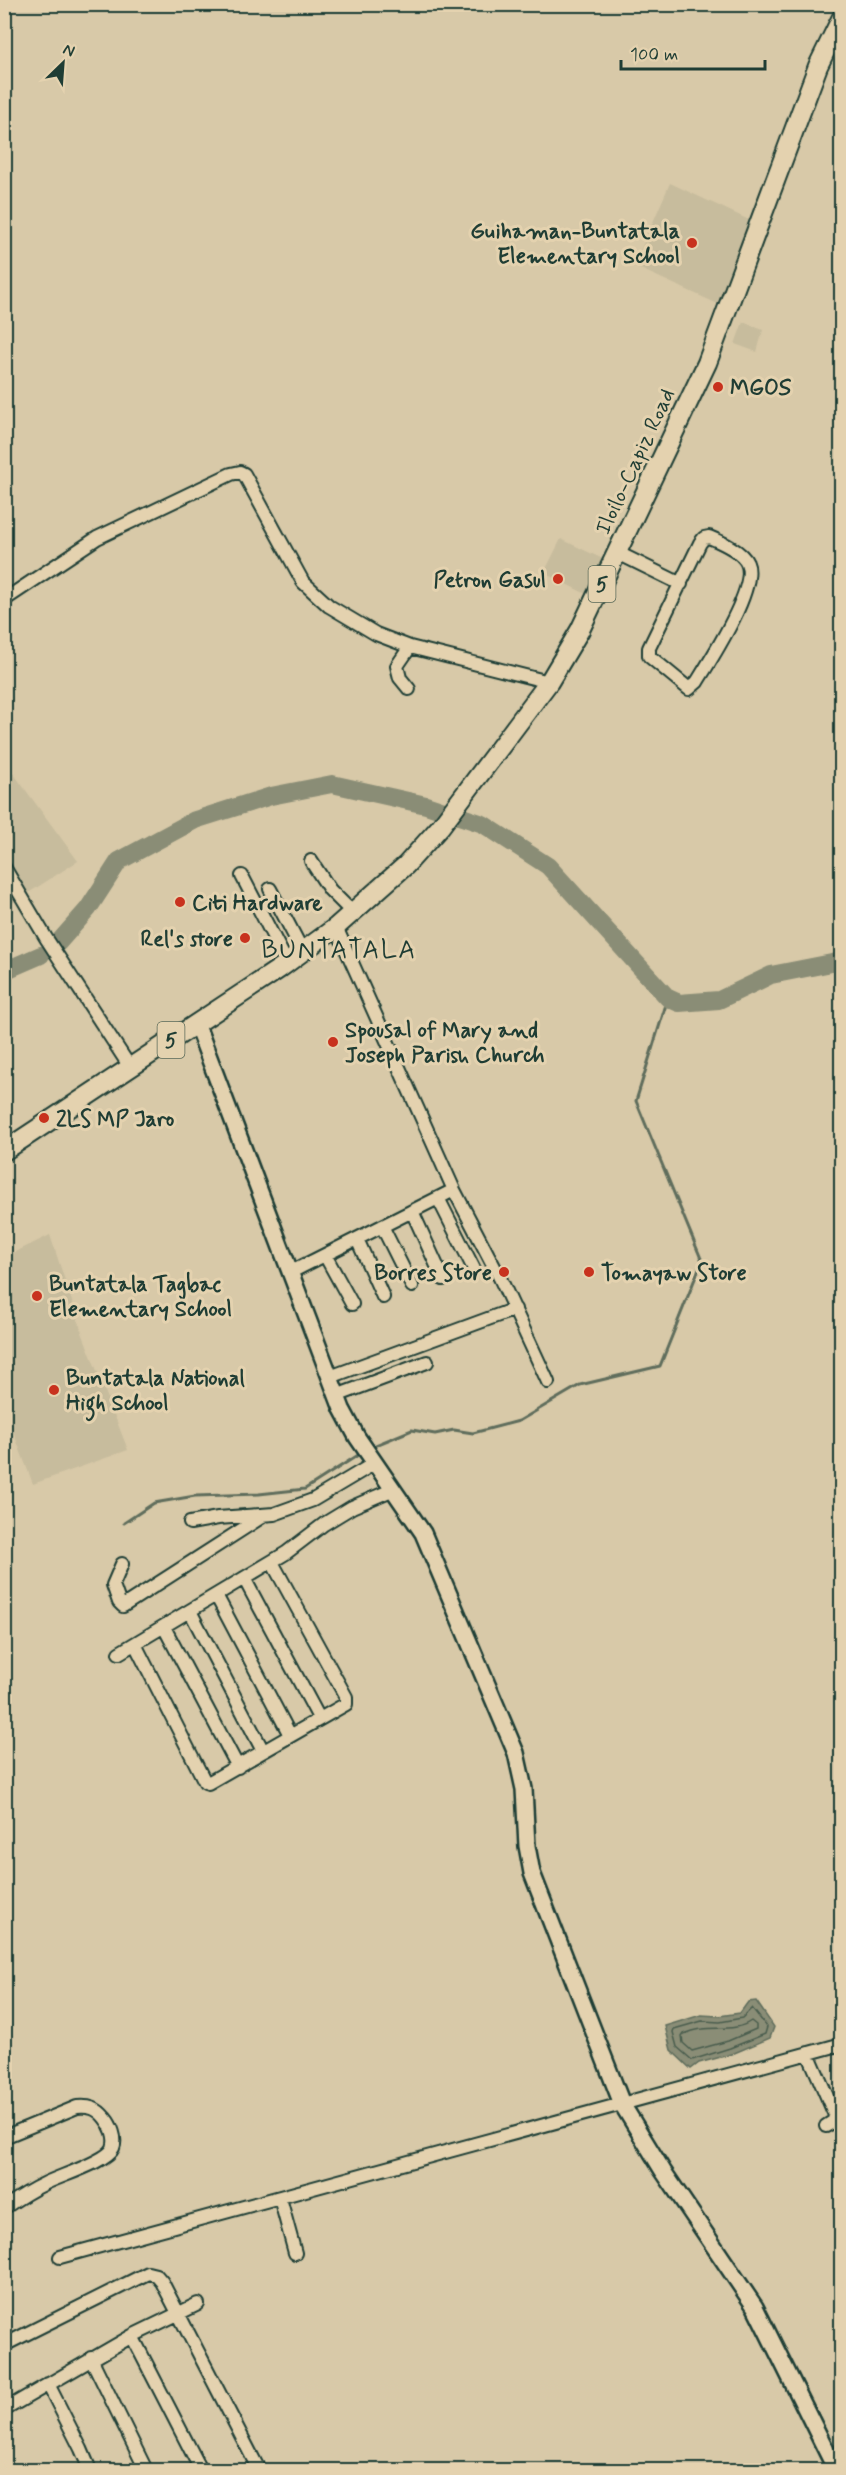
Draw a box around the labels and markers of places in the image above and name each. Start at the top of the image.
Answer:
place label: Guihaman-Buntatala Elementary School [470,218,680,271]
marker: Guihaman-Buntatala Elementary School [685,236,699,250]
place label: MGOS [730,375,792,403]
marker: MGOS [711,380,725,394]
place label: Petron Gasul [433,567,546,595]
marker: Petron Gasul [551,572,565,586]
place label: Citi Hardware [192,890,323,918]
marker: Citi Hardware [173,895,187,909]
place label: Rel's store [140,926,233,954]
marker: Rel's store [238,931,252,945]
place label: Spousal of Mary and Joseph Parish Church [345,1017,545,1070]
marker: Spousal of Mary and Joseph Parish Church [326,1035,340,1049]
place label: 2LS MP Jaro [56,1106,175,1134]
marker: 2LS MP Jaro [37,1111,51,1125]
place label: Borres Store [374,1260,492,1288]
place label: Tomayaw Store [601,1260,747,1288]
marker: Borres Store [497,1265,511,1279]
marker: Tomayaw Store [582,1265,596,1279]
place label: Buntatala Tagbac Elementary School [49,1271,232,1324]
marker: Buntatala Tagbac Elementary School [30,1289,44,1303]
place label: Buntatala National High School [66,1365,245,1422]
marker: Buntatala National High School [47,1383,61,1397]

